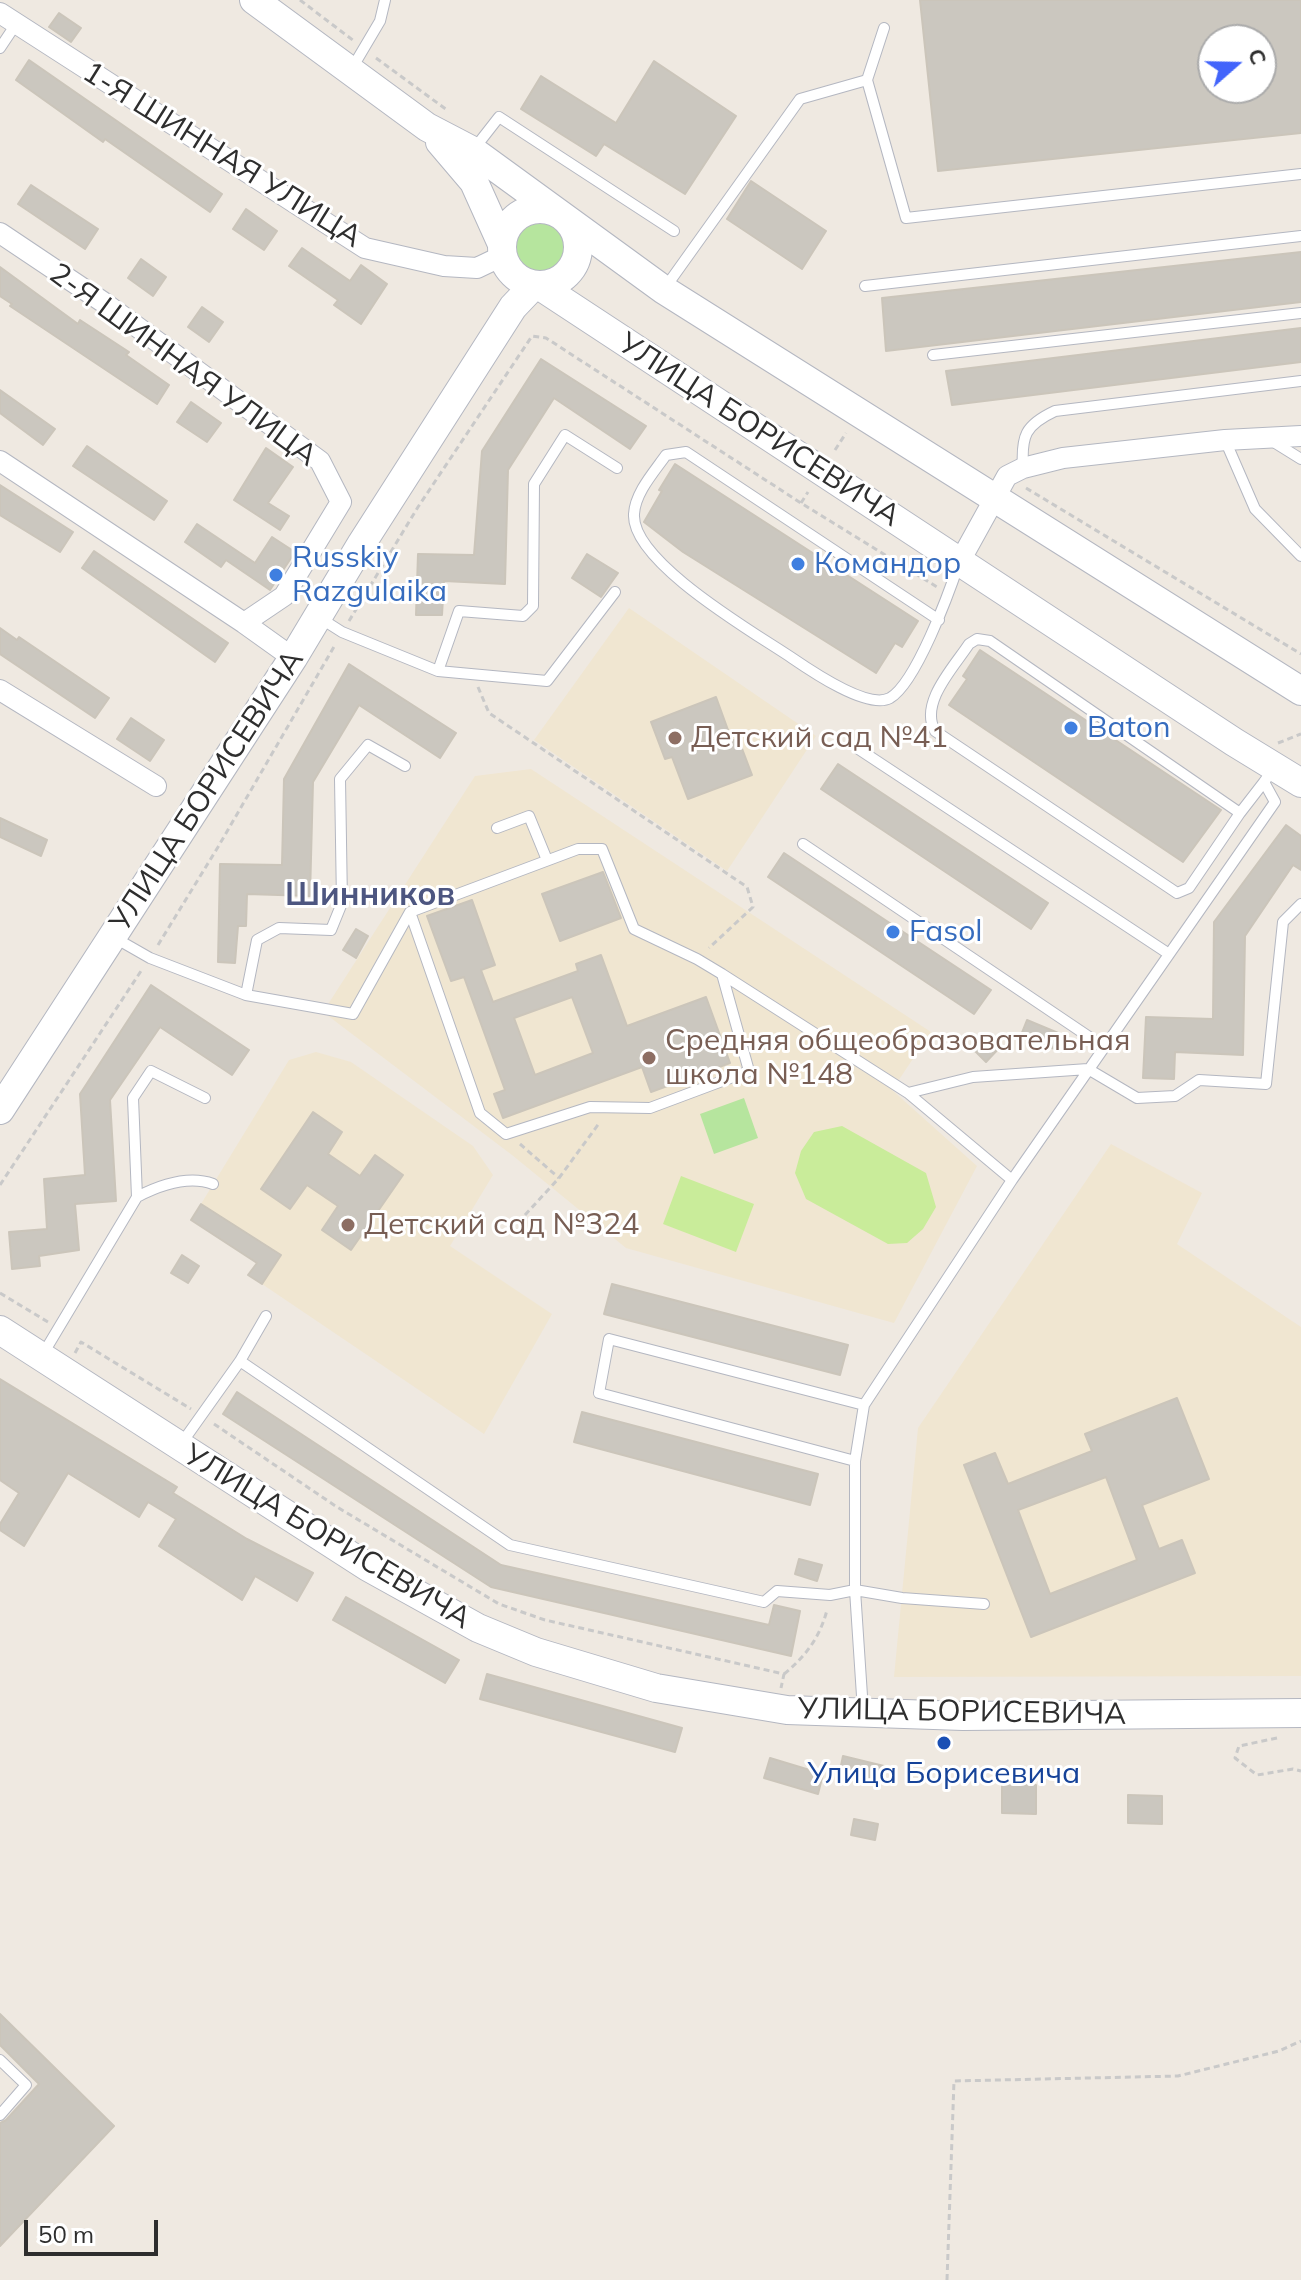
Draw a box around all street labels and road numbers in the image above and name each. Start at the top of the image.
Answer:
street label: 1-Я ШИННАЯ УЛИЦА [76,54,368,256]
street label: 2-Я ШИННАЯ УЛИЦА [42,256,324,474]
street label: УЛИЦА БОРИСЕВИЧА [612,325,906,535]
street label: УЛИЦА БОРИСЕВИЧА [102,644,312,938]
street label: УЛИЦА БОРИСЕВИЧА [177,1437,477,1637]
street label: УЛИЦА БОРИСЕВИЧА [798,1691,1126,1733]

